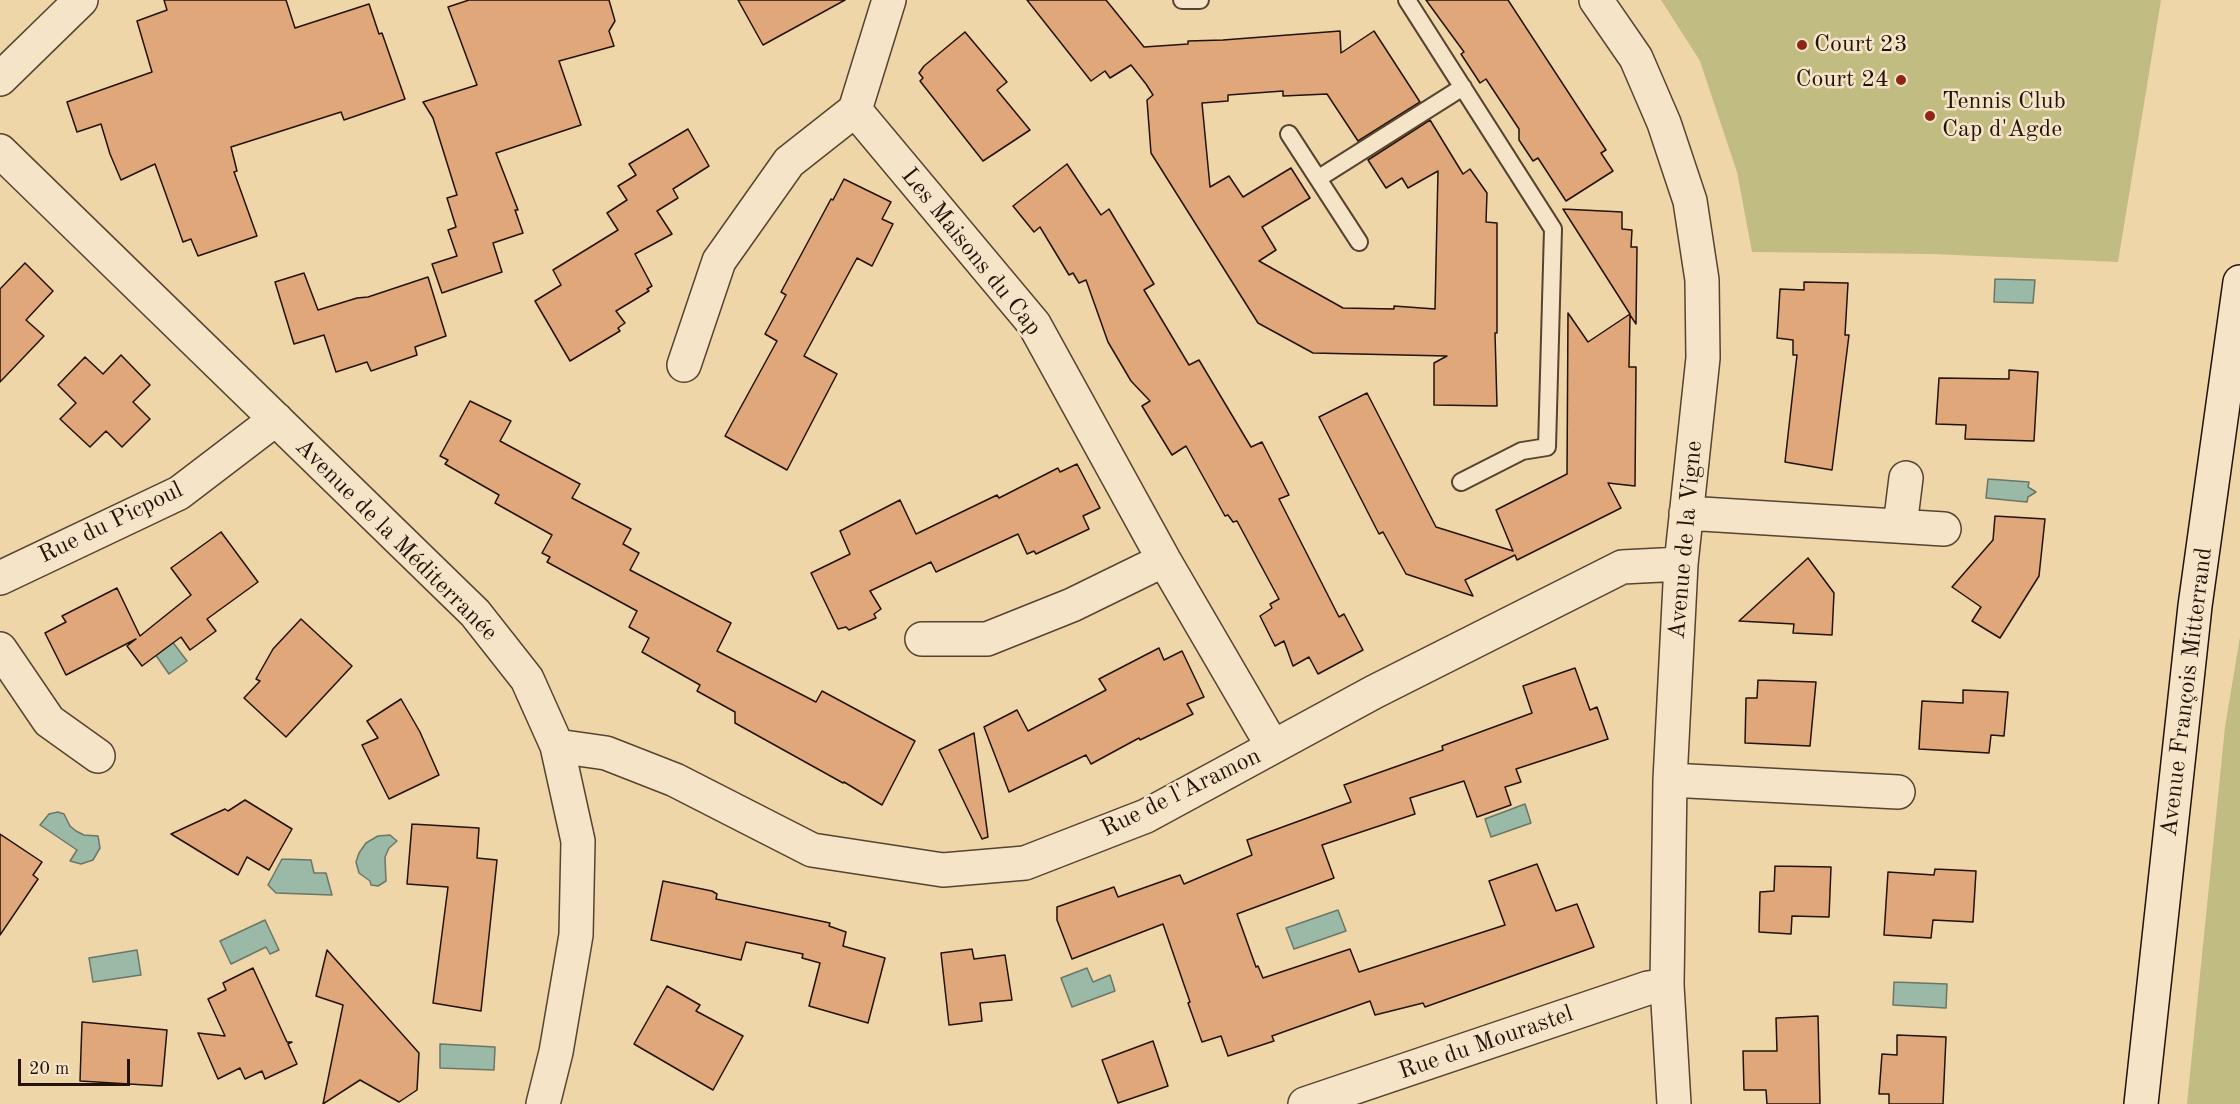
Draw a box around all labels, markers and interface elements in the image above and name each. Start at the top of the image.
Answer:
place label: Court 23 [1814,31,1908,59]
marker: Court 23 [1795,38,1809,52]
place label: Court 24 [1795,66,1889,94]
marker: Court 24 [1894,73,1908,87]
place label: Tennis Club Cap d'Agde [1942,88,2066,144]
marker: Tennis Club Cap d'Agde [1923,109,1937,123]
street label: Les Maisons du Cap [895,162,1047,342]
street label: Avenue de la Méditerranée [289,433,503,647]
street label: Avenue de la Vigne [1663,440,1709,640]
street label: Rue du Picpoul [34,476,188,570]
street label: Avenue François Mitterrand [2155,546,2219,838]
street label: Rue de l'Aramon [1096,742,1266,844]
street label: Rue du Mourastel [1395,1000,1577,1086]
scale bar [21,1047,134,1085]
text: 20 m [29,1060,69,1078]

